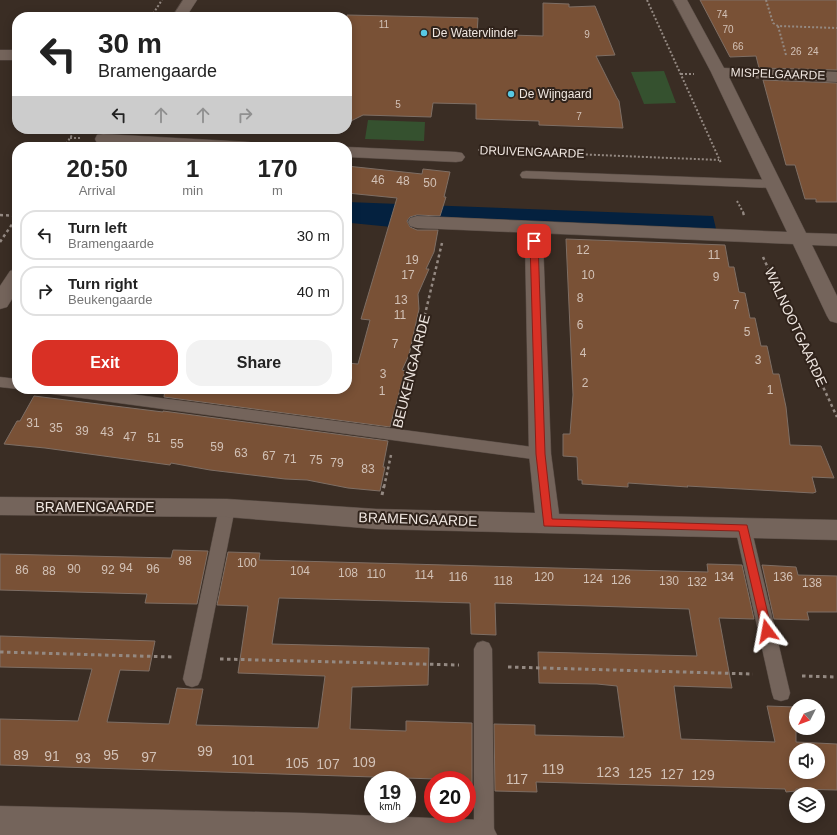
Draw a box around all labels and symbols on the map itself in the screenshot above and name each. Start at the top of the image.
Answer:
house number: 74 [716,9,728,20]
house number: 11 [379,19,390,30]
house number: 70 [722,24,734,35]
place label: De Watervlinder [432,26,518,40]
marker: De Watervlinder [419,28,429,38]
house number: 9 [584,29,590,40]
house number: 66 [732,41,744,52]
house number: 26 [790,46,802,57]
house number: 24 [807,46,819,57]
street label: MISPELGAARDE [730,65,826,83]
place label: De Wijngaard [519,87,592,101]
marker: De Wijngaard [506,89,516,99]
house number: 5 [395,99,401,110]
house number: 7 [576,111,582,122]
street label: DRUIVENGAARDE [479,143,585,161]
house number: 46 [371,173,385,187]
house number: 48 [396,174,410,188]
house number: 50 [423,176,437,190]
pin [517,224,551,258]
house number: 12 [576,243,590,257]
house number: 11 [708,248,721,262]
house number: 19 [405,253,419,267]
street label: WALNOOTGAARDE [761,265,831,389]
house number: 17 [401,268,415,282]
house number: 10 [581,268,595,282]
house number: 9 [713,270,720,284]
house number: 8 [577,291,584,305]
house number: 13 [394,293,408,307]
house number: 7 [733,298,740,312]
house number: 11 [394,308,407,322]
street label: BEUKENGAARDE [389,312,433,430]
house number: 6 [577,318,584,332]
house number: 5 [744,325,751,339]
house number: 7 [392,337,399,351]
house number: 4 [580,346,587,360]
house number: 3 [755,353,762,367]
house number: 3 [380,367,387,381]
house number: 2 [582,376,589,390]
house number: 1 [767,383,774,397]
house number: 1 [379,384,386,398]
house number: 31 [26,416,40,430]
house number: 35 [49,421,63,435]
house number: 39 [75,424,89,438]
house number: 43 [100,425,114,439]
house number: 47 [123,430,137,444]
house number: 51 [147,431,161,445]
house number: 55 [170,437,184,451]
house number: 59 [210,440,224,454]
house number: 63 [234,446,248,460]
house number: 67 [262,449,276,463]
house number: 71 [283,452,297,466]
house number: 75 [309,453,323,467]
house number: 79 [330,456,344,470]
house number: 83 [361,462,375,476]
street label: BRAMENGAARDE [35,499,155,515]
street label: BRAMENGAARDE [358,509,478,529]
house number: 98 [178,554,192,568]
house number: 100 [237,556,257,570]
house number: 94 [119,561,133,575]
house number: 90 [67,562,81,576]
house number: 96 [146,562,160,576]
house number: 86 [15,563,29,577]
house number: 92 [101,563,115,577]
house number: 88 [42,564,56,578]
house number: 104 [290,564,310,578]
house number: 108 [338,566,358,580]
house number: 110 [366,567,386,581]
house number: 114 [414,568,434,582]
house number: 116 [448,570,468,584]
house number: 120 [534,570,554,584]
house number: 134 [714,570,734,584]
house number: 136 [773,570,793,584]
house number: 124 [583,572,603,586]
house number: 126 [611,573,631,587]
house number: 118 [493,574,513,588]
house number: 130 [659,574,679,588]
house number: 132 [687,575,707,589]
house number: 138 [802,576,822,590]
position arrow [746,610,788,652]
north arrow [789,699,825,735]
house number: 99 [197,743,213,759]
house number: 89 [13,747,29,763]
house number: 95 [103,747,119,763]
house number: 91 [44,748,60,764]
house number: 97 [141,749,157,765]
house number: 93 [75,750,91,766]
house number: 101 [231,752,255,768]
house number: 109 [352,754,376,770]
house number: 105 [285,755,309,771]
house number: 107 [316,756,340,772]
house number: 119 [542,761,564,777]
house number: 123 [596,764,620,780]
house number: 125 [628,765,652,781]
house number: 127 [660,766,684,782]
house number: 129 [691,767,715,783]
speed limit sign: 20 [424,771,476,823]
house number: 117 [506,771,528,787]

